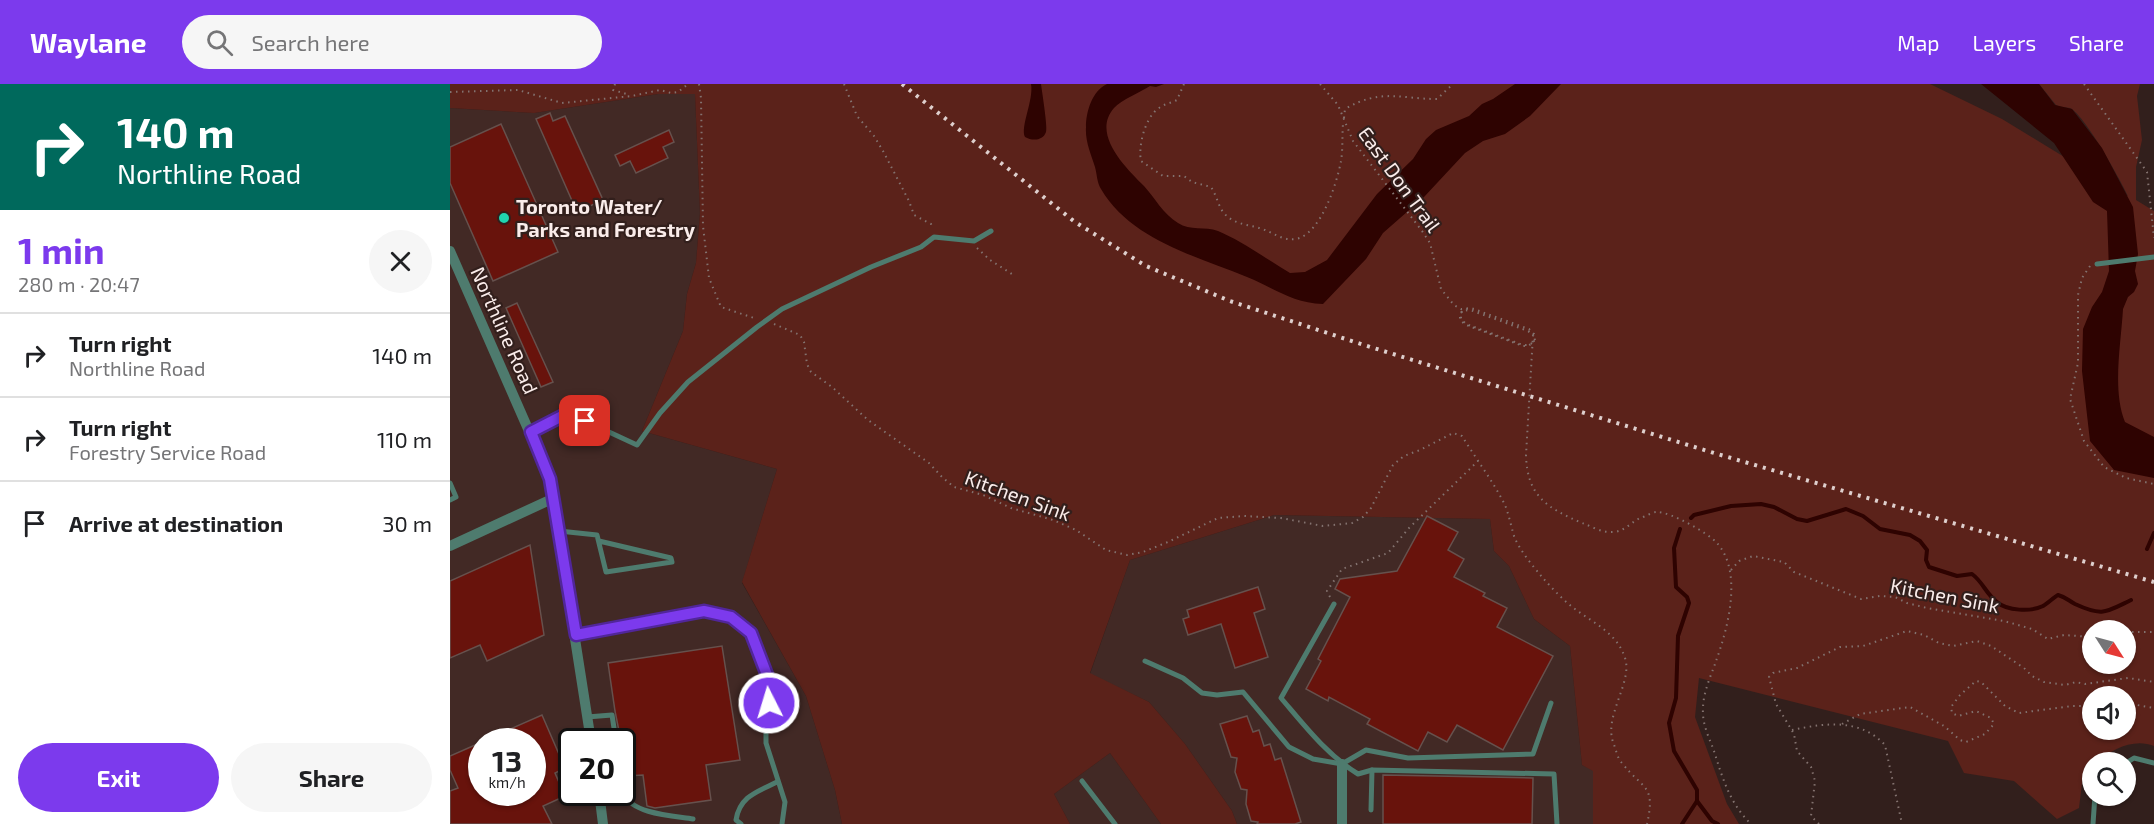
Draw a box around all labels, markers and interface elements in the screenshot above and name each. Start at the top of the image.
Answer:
search box [182,15,602,69]
text: Waylane [30,25,146,59]
icon: search [203,26,236,59]
text: Search here [251,29,370,55]
text: Map [1897,30,1939,55]
text: Layers [1972,30,2036,55]
text: Share [2069,30,2124,55]
text: 140 m [117,106,234,156]
icon: right [18,108,96,186]
street label: East Don Trail [1354,122,1446,236]
text: Northline Road [117,157,301,189]
place label: Toronto Water/ Parks and Forestry [516,194,696,242]
marker: Toronto Water/ Parks and Forestry [497,211,511,225]
text: 1 min [18,228,105,271]
button: close [369,230,432,293]
street label: Northline Road [466,263,544,397]
text: 280 m · 20:47 [18,272,140,296]
text: Turn right [69,330,171,356]
icon: right [18,339,51,372]
text: 140 m [372,342,432,368]
text: Northline Road [69,356,206,380]
pin [559,395,610,446]
icon: arrive [568,404,601,437]
text: Turn right [69,414,171,440]
icon: right [18,423,51,456]
text: 110 m [377,426,432,452]
text: Forestry Service Road [69,440,266,464]
street label: Kitchen Sink [962,465,1074,525]
icon: arrive [18,507,51,540]
text: Arrive at destination [69,510,283,536]
text: 30 m [382,510,432,536]
street label: Kitchen Sink [1888,573,2002,617]
north arrow [2082,620,2136,674]
map controls [2082,620,2136,806]
position arrow [737,671,801,735]
button: sound [2082,686,2136,740]
speed limit sign: 20 [558,728,636,806]
text: 13 [492,742,522,778]
button: Exit [18,743,219,812]
button: Share [231,743,432,812]
button: search [2082,752,2136,806]
text: km/h [488,773,526,791]

